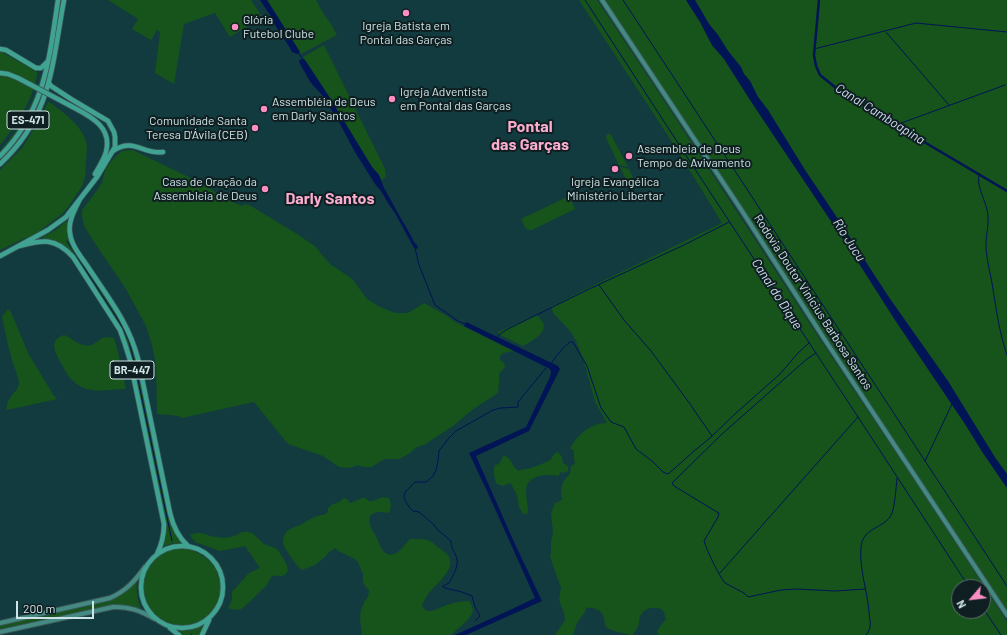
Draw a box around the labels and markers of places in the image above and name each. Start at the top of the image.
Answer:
marker: Igreja Batista em Pontal das Garças [401,8,411,18]
place label: Glória Futebol Clube [243,13,314,41]
place label: Igreja Batista em Pontal das Garças [360,19,452,47]
marker: Glória Futebol Clube [230,22,240,32]
place label: Igreja Adventista em Pontal das Garças [400,85,511,113]
marker: Igreja Adventista em Pontal das Garças [387,94,397,104]
place label: Assembléia de Deus em Darly Santos [272,95,376,123]
marker: Assembléia de Deus em Darly Santos [259,104,269,114]
place label: Comunidade Santa Teresa D'Ávila (CEB) [146,114,247,142]
marker: Comunidade Santa Teresa D'Ávila (CEB) [250,123,260,133]
place label: Assembleia de Deus Tempo de Avivamento [637,142,751,170]
marker: Assembleia de Deus Tempo de Avivamento [624,151,634,161]
marker: Igreja Evangélica Ministério Libertar [610,164,620,174]
place label: Casa de Oração da Assembleia de Deus [153,175,257,203]
place label: Igreja Evangélica Ministério Libertar [567,175,663,203]
marker: Casa de Oração da Assembleia de Deus [260,184,270,194]

